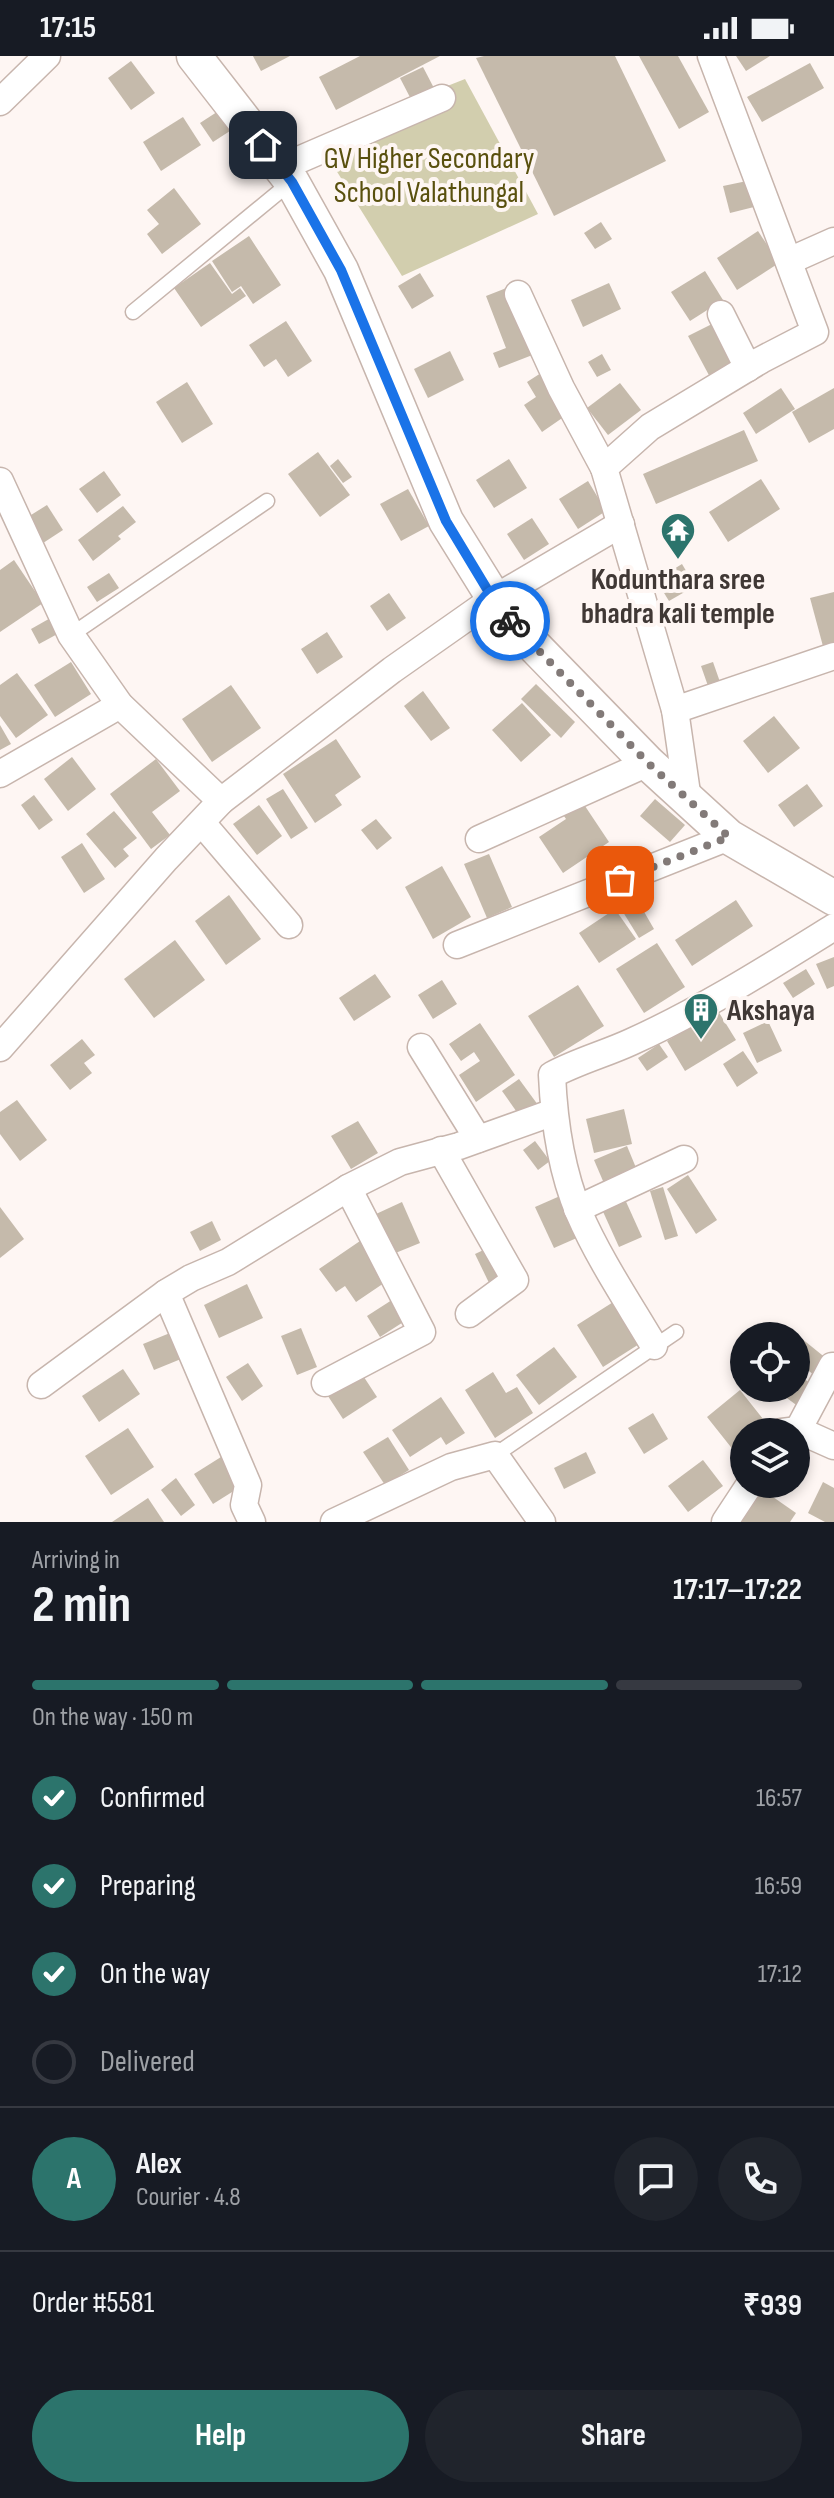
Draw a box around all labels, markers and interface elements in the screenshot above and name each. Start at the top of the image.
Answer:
text: 17:15 [40,10,96,46]
pin [229,111,297,179]
icon: home [241,123,285,167]
park label: GV Higher Secondary School Valathungal [324,141,535,211]
temple icon: Kodunthara sree bhadra kali temple [659,511,697,561]
place label: Kodunthara sree bhadra kali temple [581,562,775,632]
courier [470,581,550,661]
icon: bike [488,599,532,643]
pin [586,846,654,914]
icon: bag [598,858,642,902]
building icon: Akshaya [682,991,720,1041]
place label: Akshaya [726,993,815,1029]
map controls [730,1322,810,1498]
button: locate [730,1322,810,1402]
button: layers [730,1418,810,1498]
text: Arriving in [32,1545,120,1576]
text: 17:17–17:22 [673,1572,802,1608]
text: 2 min [32,1574,131,1637]
text: On the way · 150 m [32,1702,193,1733]
icon: check [32,1776,76,1820]
text: Confirmed [100,1780,205,1816]
text: 16:57 [756,1783,802,1814]
icon: check [32,1864,76,1908]
text: Preparing [100,1868,196,1904]
text: 16:59 [755,1871,802,1902]
icon: check [32,1952,76,1996]
text: On the way [100,1956,210,1992]
text: 17:12 [758,1959,802,1990]
text: Delivered [100,2044,195,2080]
button: chat [614,2137,698,2221]
button: phone [718,2137,802,2221]
text: Alex [136,2146,182,2182]
text: A [67,2161,81,2197]
text: Courier · 4.8 [136,2182,241,2213]
text: Order #5581 [32,2285,154,2321]
text: ₹939 [743,2288,802,2324]
button: Help [32,2390,409,2482]
button: Share [425,2390,802,2482]

